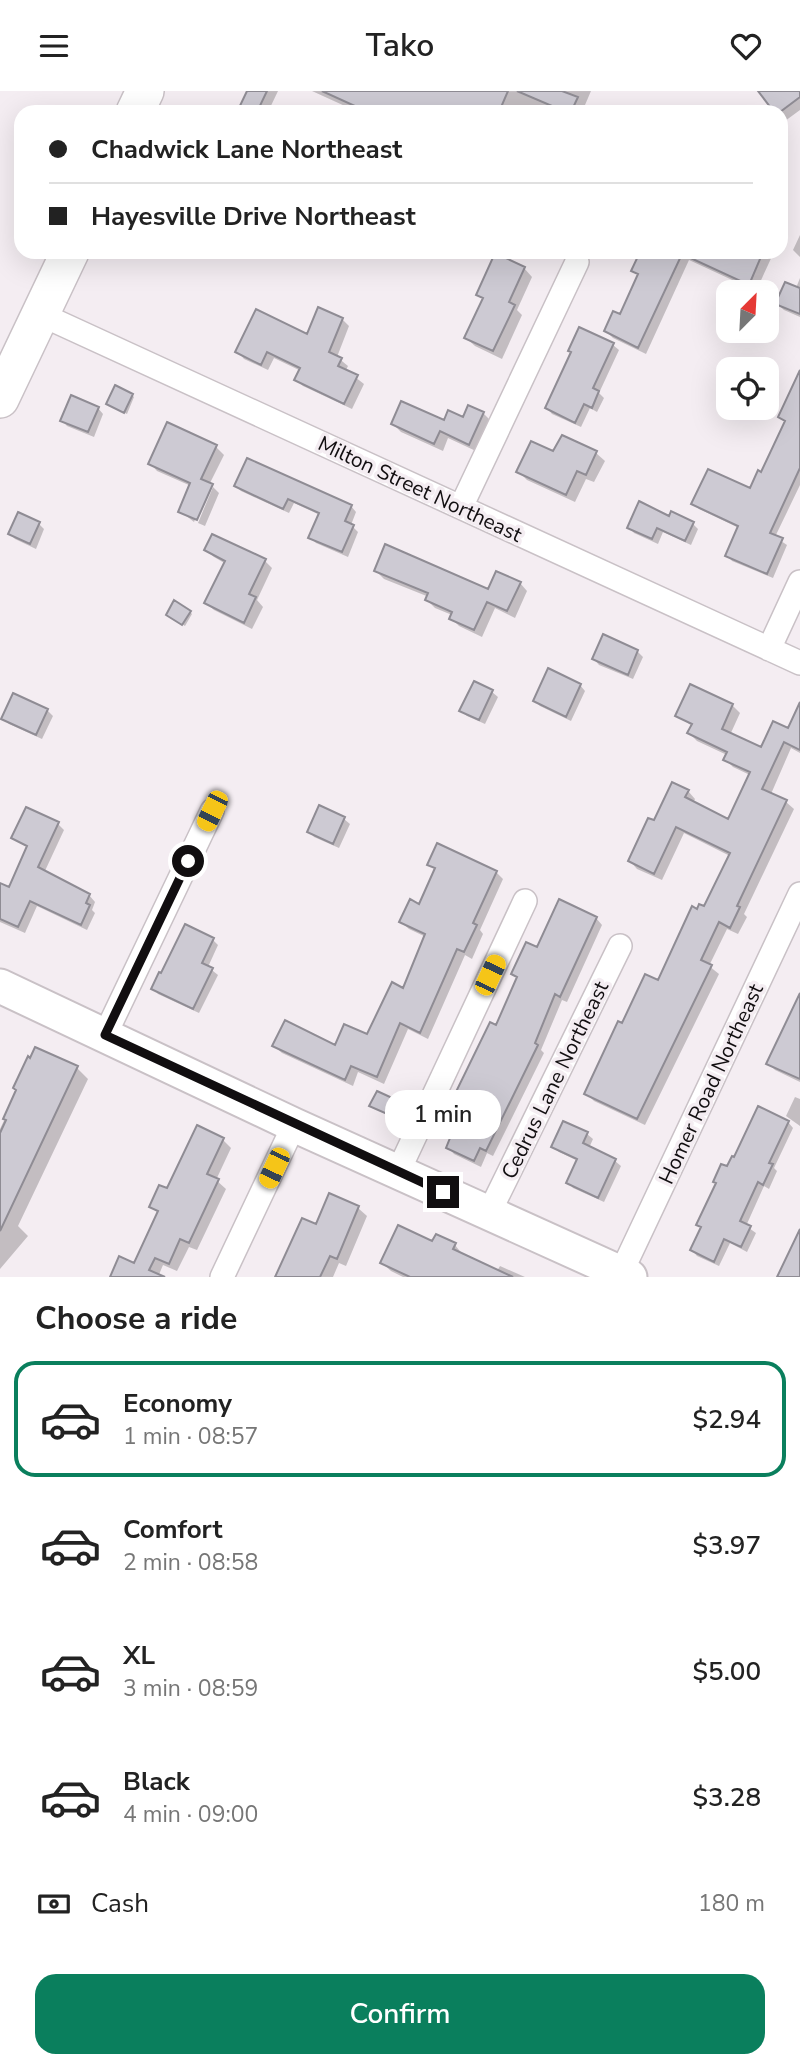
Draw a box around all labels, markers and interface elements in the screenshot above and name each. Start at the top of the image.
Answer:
text: Tako [366,24,434,67]
icon: menu [35,27,73,65]
icon: heart [727,27,765,65]
text: Chadwick Lane Northeast [91,132,402,167]
text: Hayesville Drive Northeast [91,199,416,234]
north arrow [716,280,779,343]
map controls [716,280,779,420]
button: locate [716,357,779,420]
street label: Milton Street Northeast [313,429,527,549]
car [194,788,231,834]
route start [172,845,204,877]
car [472,952,509,998]
street label: Cedrus Lane Northeast [495,976,615,1184]
street label: Homer Road Northeast [652,979,770,1189]
callout: 1 min [385,1091,501,1139]
text: 1 min [414,1099,472,1130]
car [256,1145,293,1191]
route end [427,1176,459,1208]
text: Choose a ride [35,1297,237,1340]
text: Economy [123,1386,232,1421]
icon: car [39,1388,102,1451]
text: $2.94 [692,1402,761,1437]
text: 1 min · 08:57 [123,1421,258,1452]
text: Comfort [123,1512,223,1547]
icon: car [39,1514,102,1577]
text: $3.97 [692,1528,761,1563]
text: 2 min · 08:58 [123,1547,258,1578]
text: XL [123,1638,155,1673]
icon: car [39,1640,102,1703]
text: $5.00 [692,1654,761,1689]
text: 3 min · 08:59 [123,1673,258,1704]
text: Black [123,1764,190,1799]
icon: car [39,1766,102,1829]
text: $3.28 [692,1780,761,1815]
text: 4 min · 09:00 [123,1799,258,1830]
icon: cash [35,1885,73,1923]
text: Cash [91,1886,149,1921]
text: 180 m [698,1888,765,1919]
button: Confirm [35,1974,765,2054]

